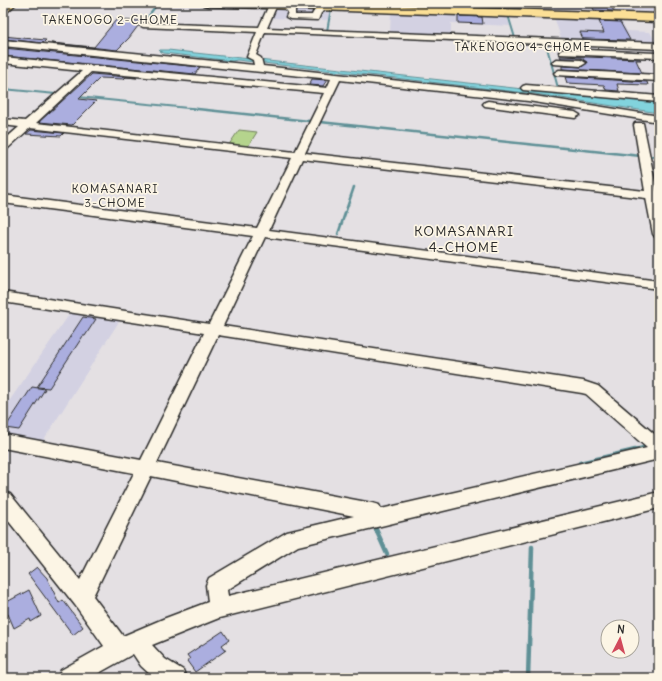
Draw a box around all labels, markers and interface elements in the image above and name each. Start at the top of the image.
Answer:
district label: TAKENOGO 2-CHOME [42,12,178,27]
district label: TAKENOGO 4-CHOME [455,39,591,54]
district label: KOMASANARI 3-CHOME [71,181,159,210]
district label: KOMASANARI 4-CHOME [414,222,514,256]
north arrow [600,619,640,659]
text: N [617,622,626,636]

